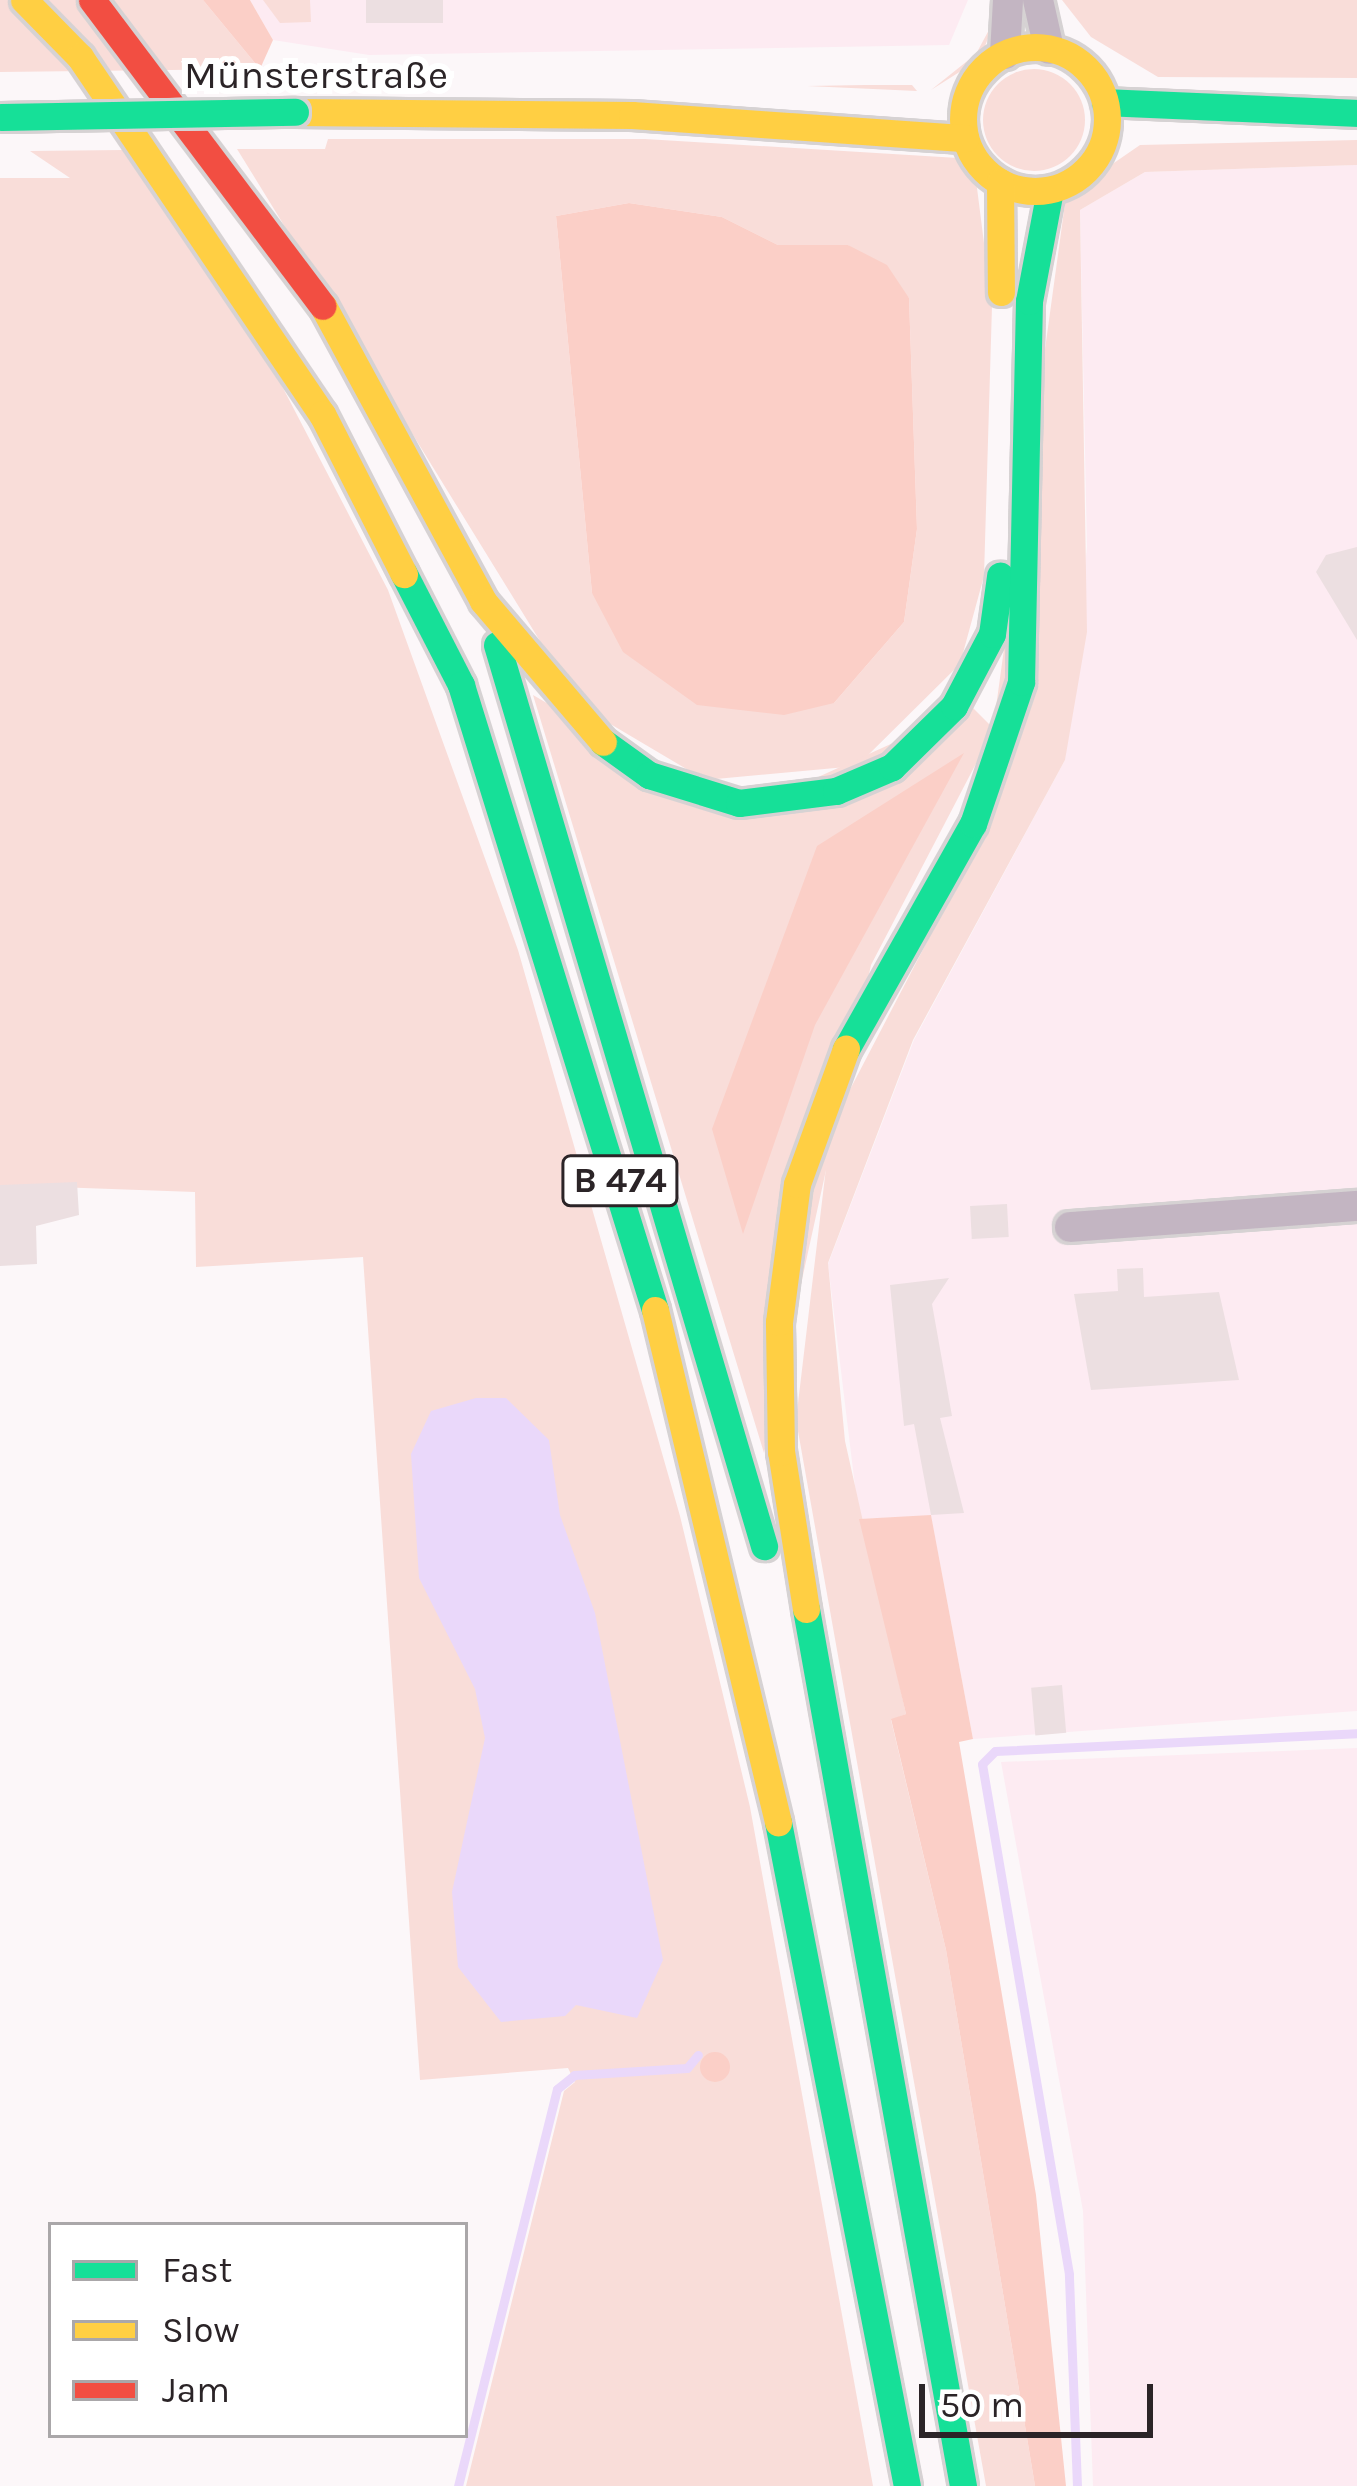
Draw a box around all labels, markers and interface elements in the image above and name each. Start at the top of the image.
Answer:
street label: Münsterstraße [184,52,448,98]
road number: B 474 [560,1151,680,1211]
legend [48,2222,468,2438]
text: Fast [162,2249,232,2291]
text: Slow [162,2309,240,2351]
scale bar [925,2360,1159,2434]
text: Jam [162,2369,230,2411]
text: 50 m [940,2384,1024,2426]

